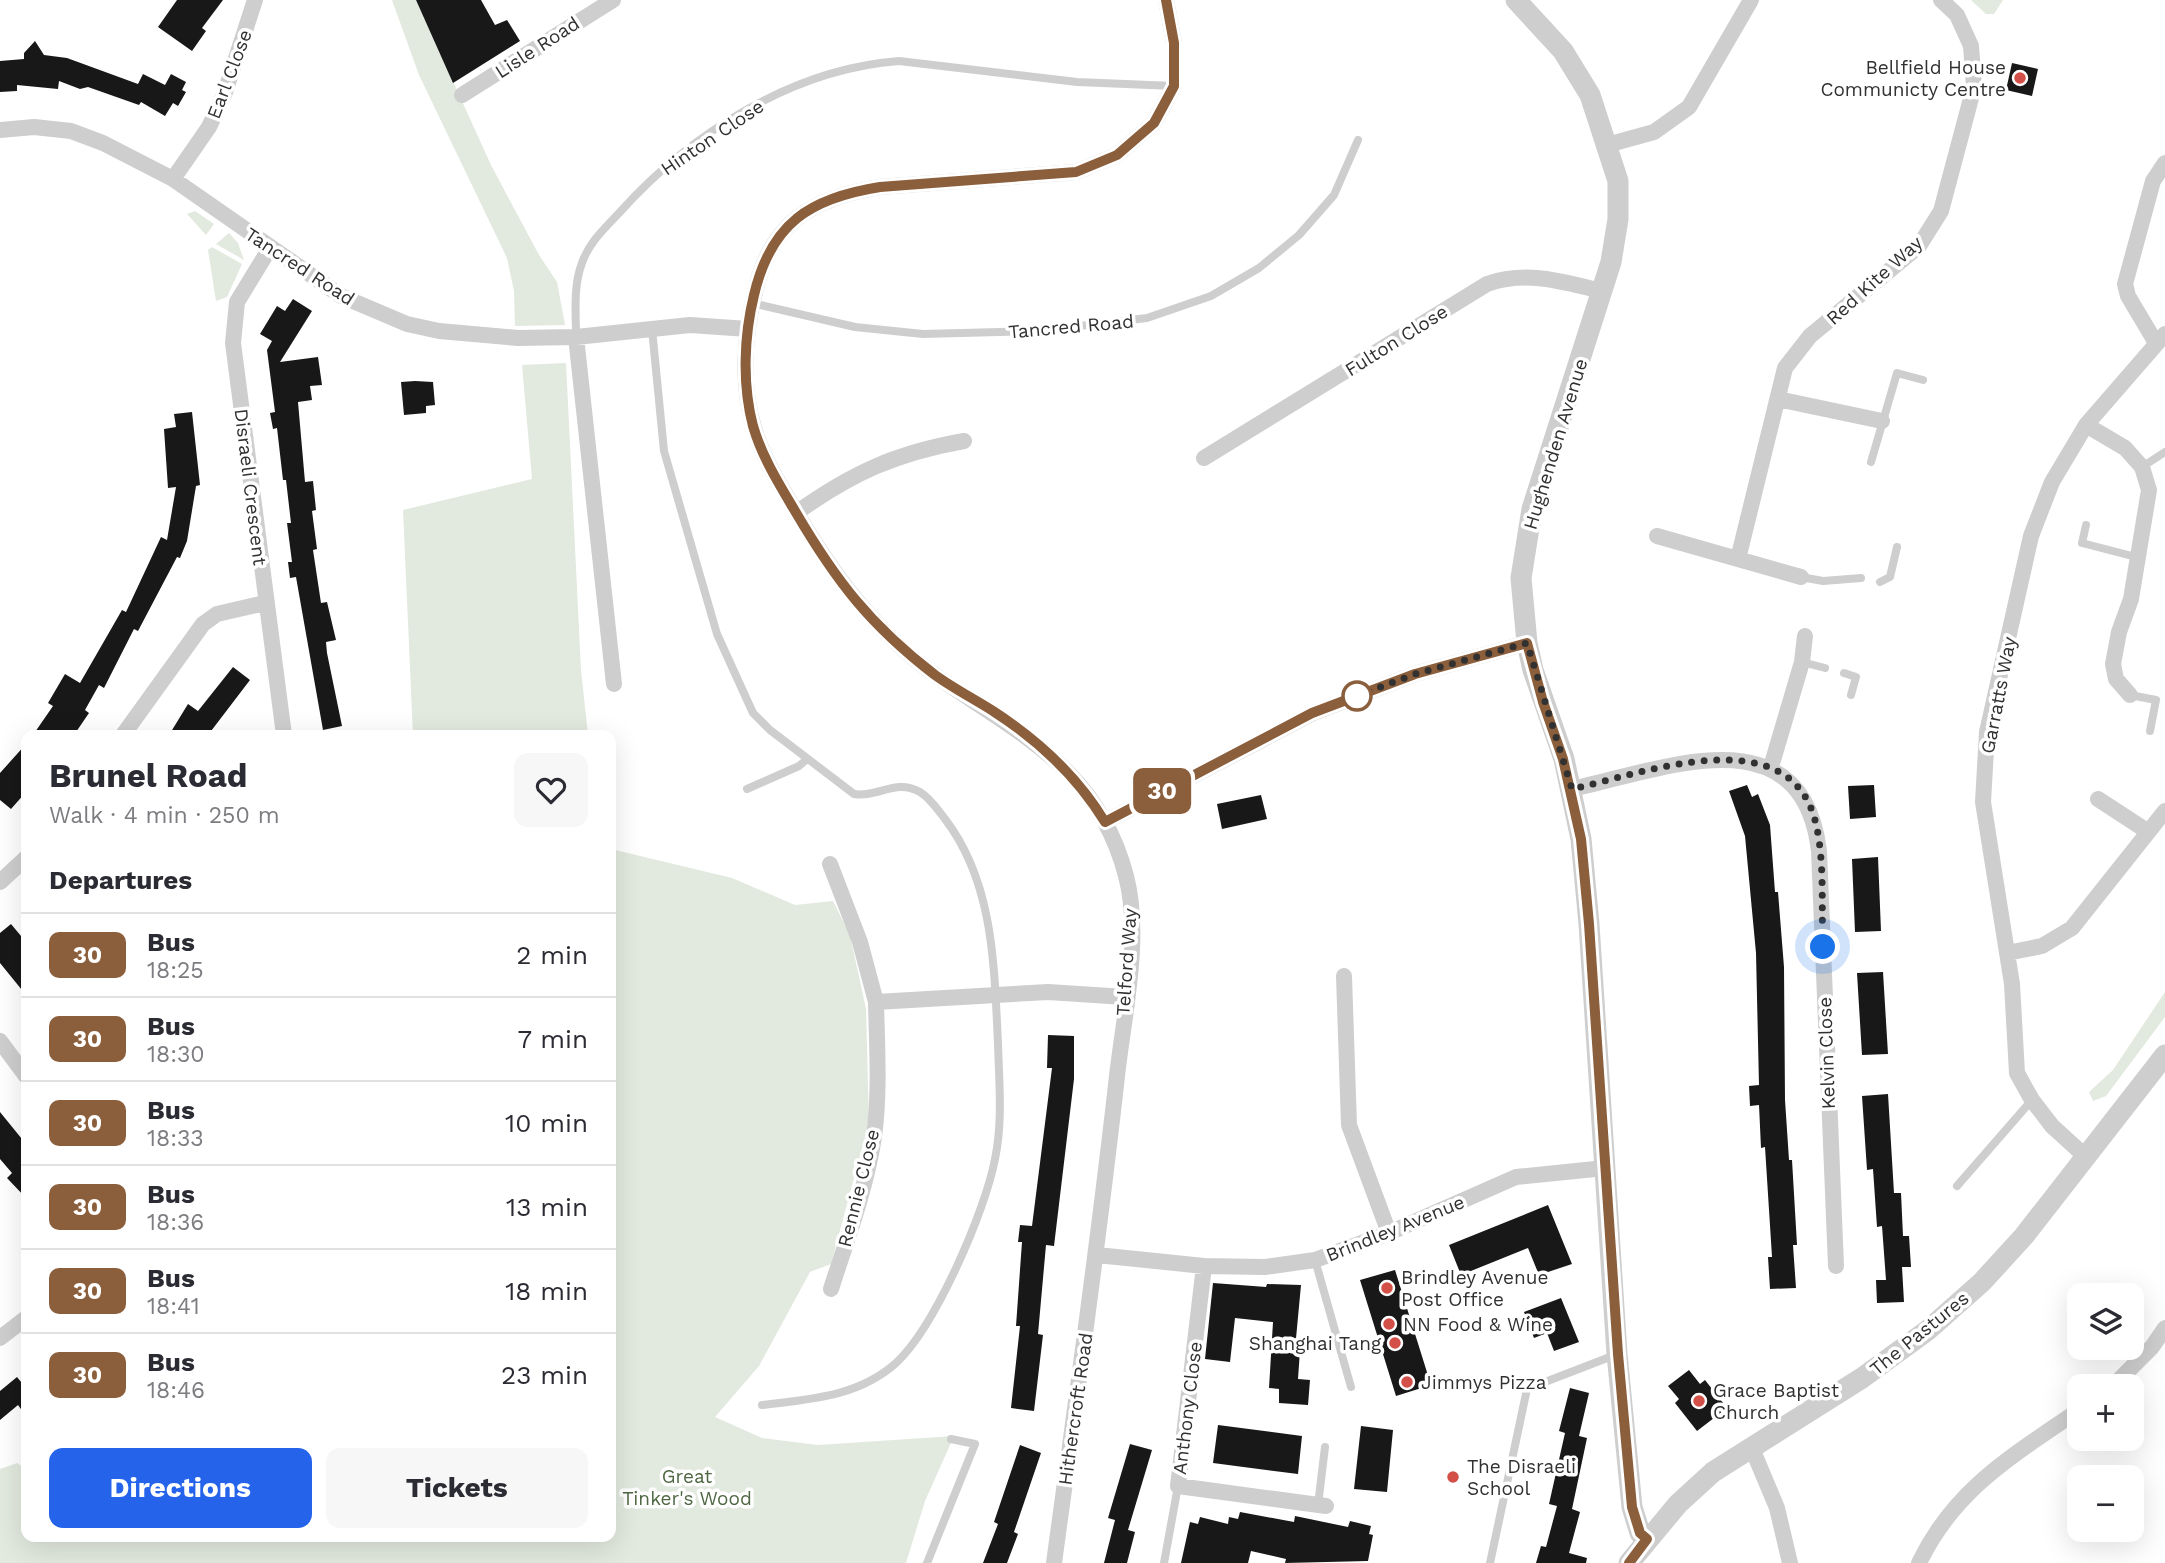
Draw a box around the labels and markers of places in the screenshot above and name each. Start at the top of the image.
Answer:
place label: Bellfield House Communicty Centre [1820,56,2006,101]
marker: Bellfield House Communicty Centre [2012,70,2028,86]
unlabelled marker [1342,681,1372,711]
place label: Brindley Avenue Post Office [1401,1266,1548,1311]
marker: Brindley Avenue Post Office [1379,1280,1395,1296]
place label: NN Food & Wine [1403,1313,1553,1336]
marker: NN Food & Wine [1381,1316,1397,1332]
place label: Shanghai Tang [1249,1332,1382,1355]
marker: Shanghai Tang [1387,1335,1403,1351]
place label: Jimmys Pizza [1421,1371,1547,1394]
marker: Jimmys Pizza [1399,1374,1415,1390]
place label: Grace Baptist Church [1713,1379,1839,1424]
marker: Grace Baptist Church [1691,1393,1707,1409]
place label: The Disraeli School [1467,1455,1576,1500]
marker: The Disraeli School [1445,1469,1461,1485]

